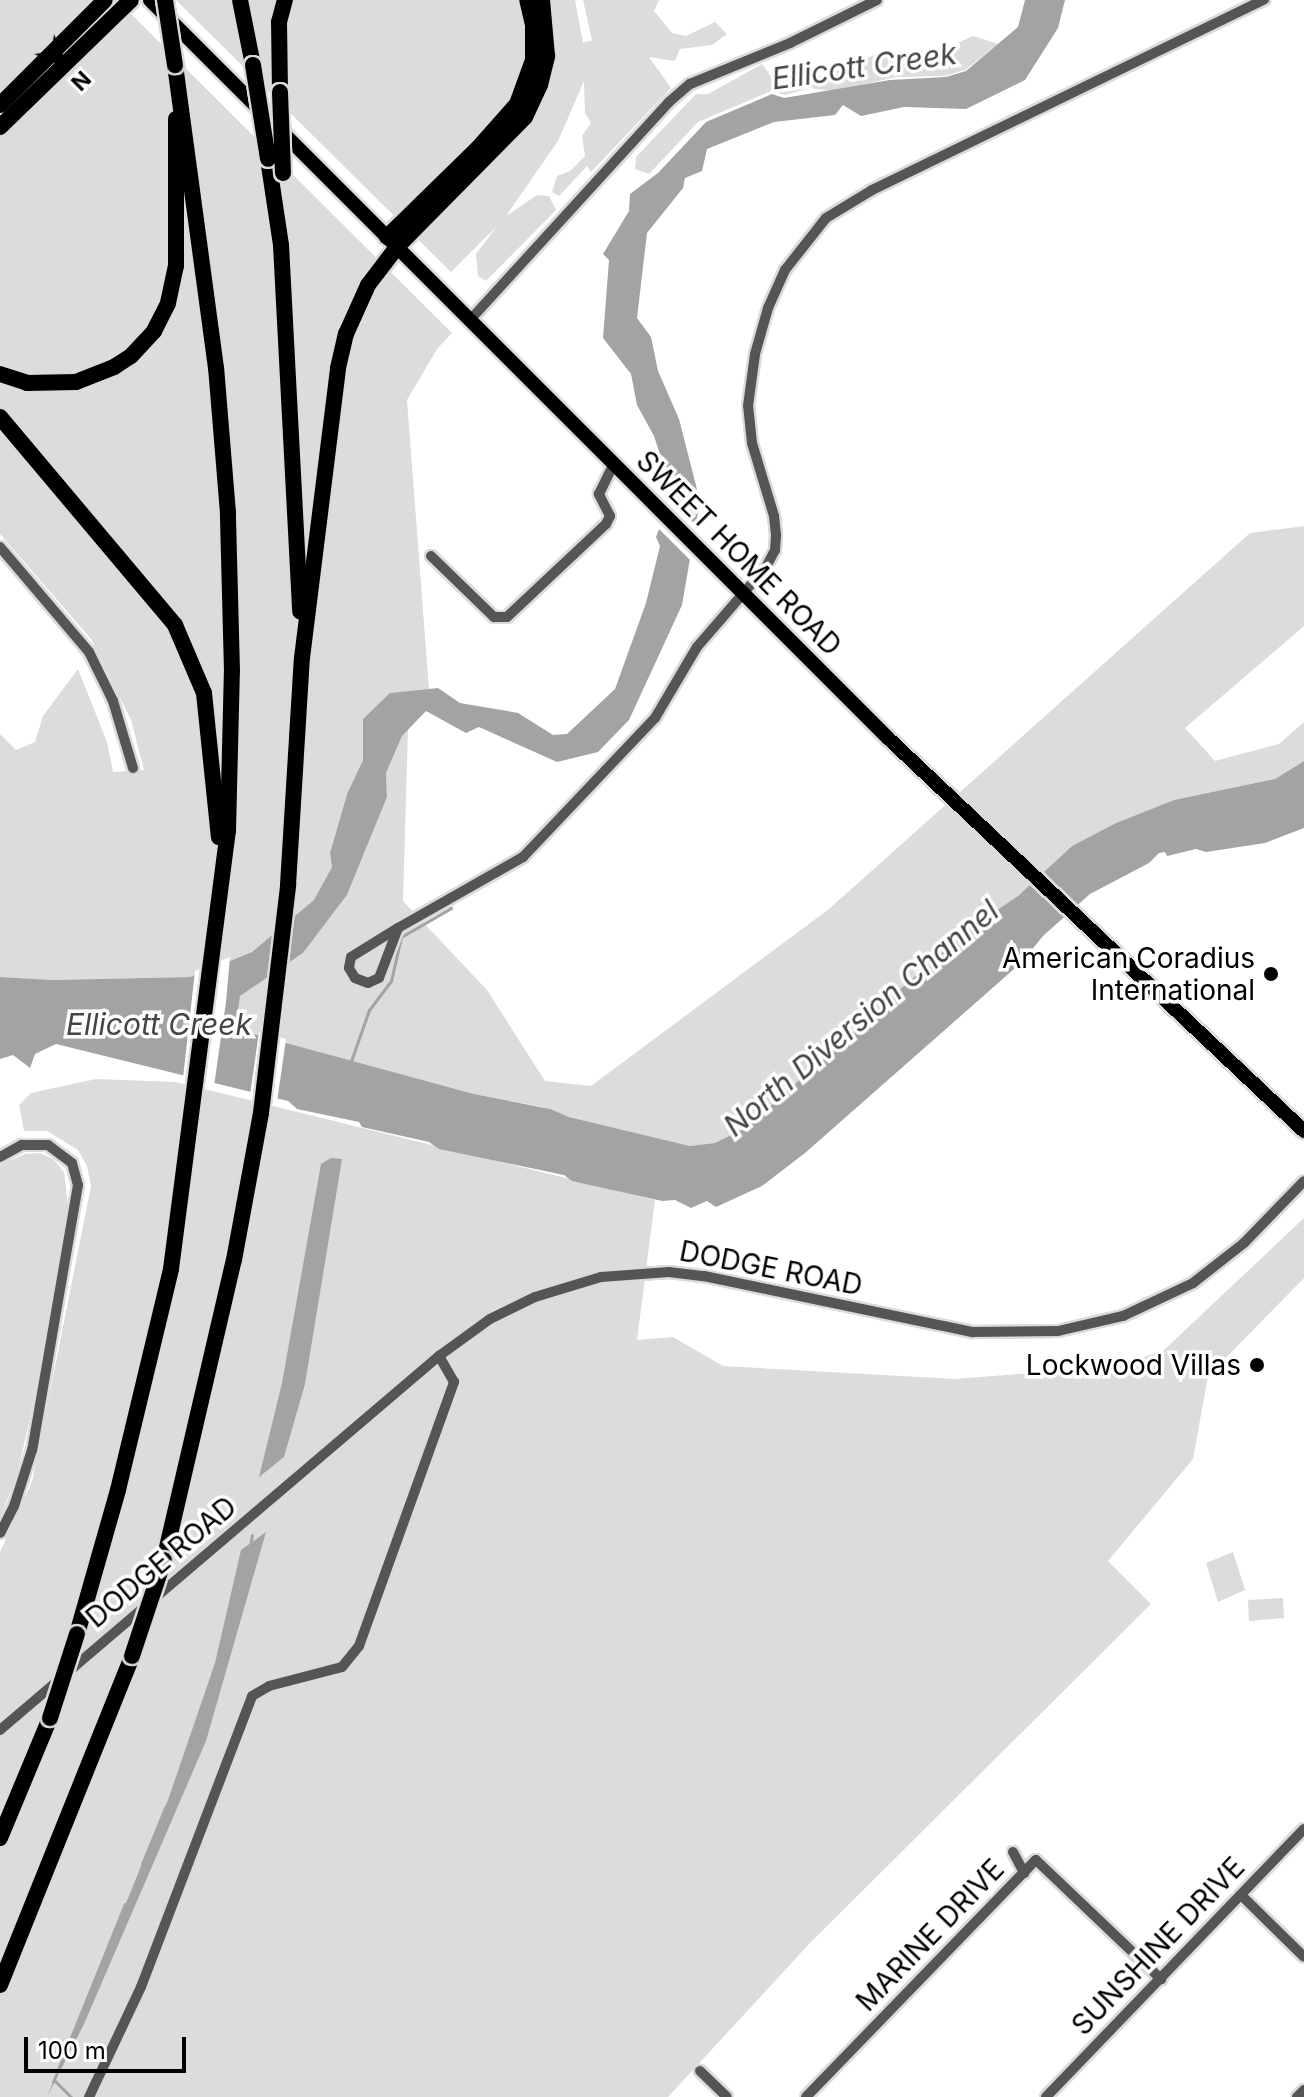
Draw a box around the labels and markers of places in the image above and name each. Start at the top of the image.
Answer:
place label: American Coradius International [1002,941,1255,1007]
marker: American Coradius International [1262,965,1280,983]
place label: Lockwood Villas [1026,1348,1241,1382]
marker: Lockwood Villas [1248,1356,1266,1374]

